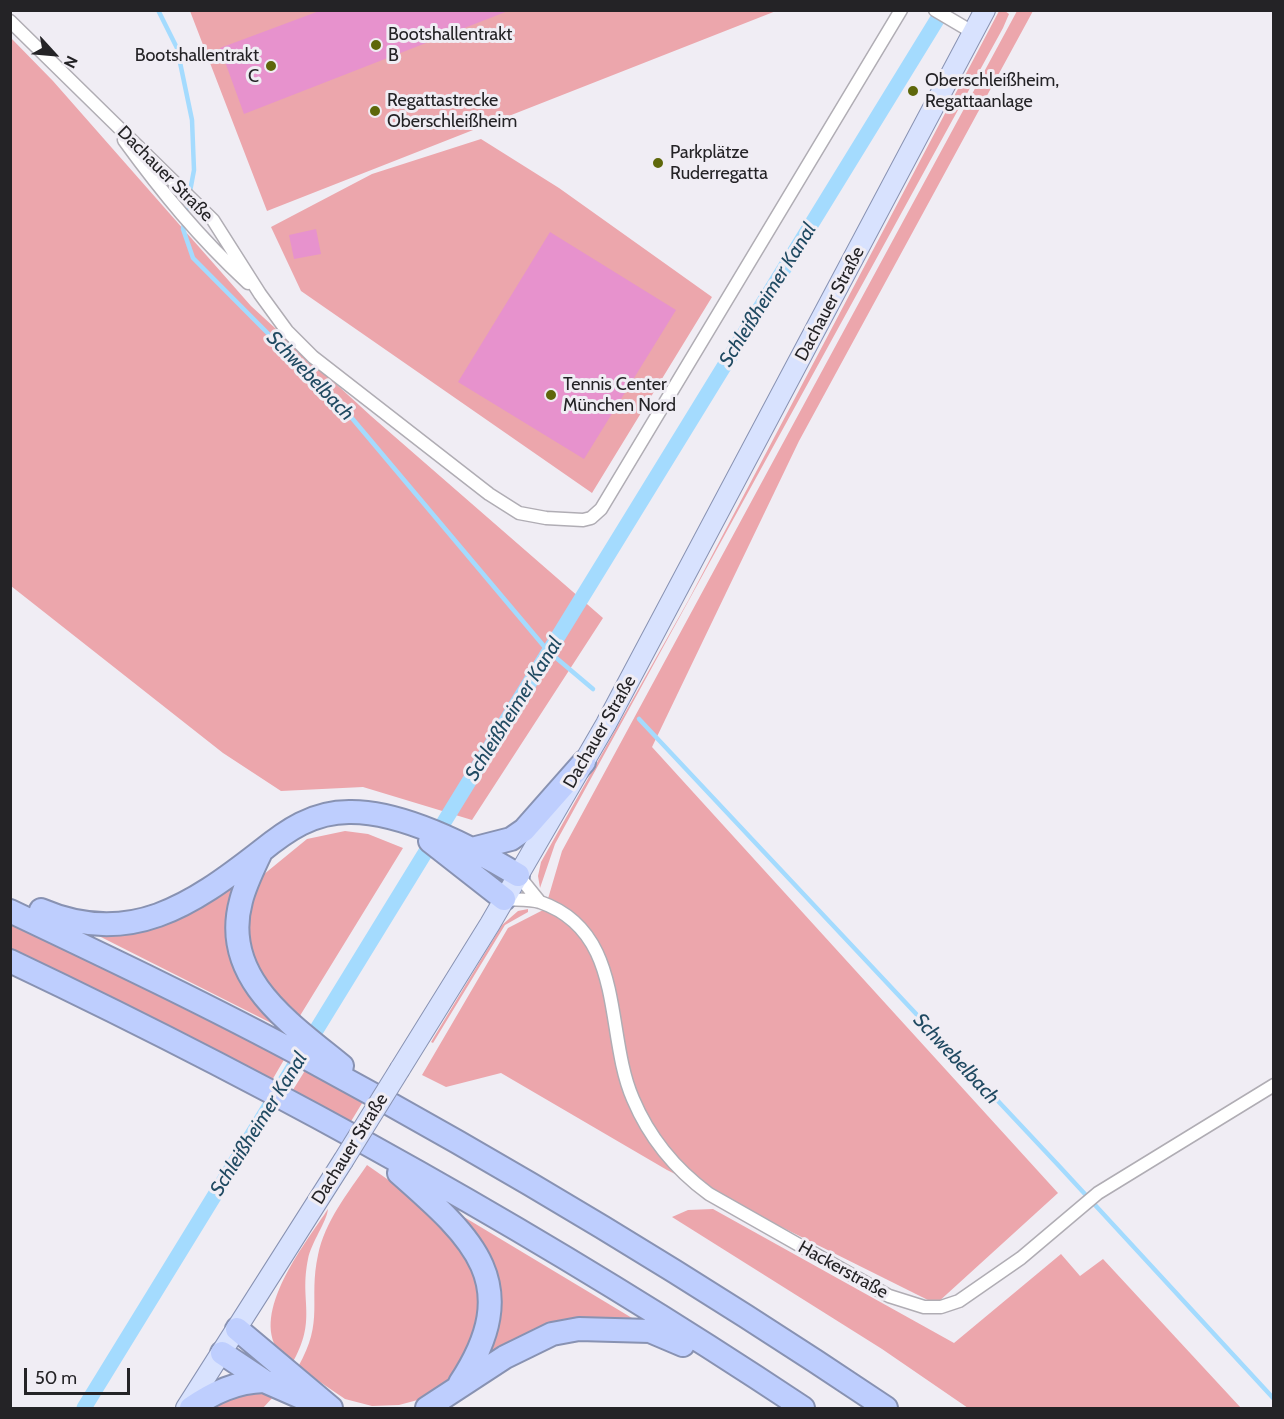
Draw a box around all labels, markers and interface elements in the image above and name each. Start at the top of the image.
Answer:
north arrow [24,24,84,84]
place label: Bootshallentrakt B [388,24,512,66]
marker: Bootshallentrakt B [369,38,383,52]
place label: Bootshallentrakt C [135,45,259,88]
text: N [60,53,82,71]
marker: Bootshallentrakt C [264,59,278,73]
place label: Oberschleißheim, Regattaanlage [925,70,1059,112]
marker: Oberschleißheim, Regattaanlage [906,84,920,98]
place label: Regattastrecke Oberschleißheim [387,90,517,132]
marker: Regattastrecke Oberschleißheim [368,104,382,118]
street label: Dachauer Straße [113,122,217,226]
place label: Parkplätze Ruderregatta [670,142,768,184]
marker: Parkplätze Ruderregatta [651,156,665,170]
water label: Schleißheimer Kanal [714,219,822,371]
street label: Dachauer Straße [791,243,869,365]
water label: Schwebelbach [261,326,359,426]
place label: Tennis Center München Nord [563,374,676,416]
marker: Tennis Center München Nord [544,388,558,402]
water label: Schleißheimer Kanal [460,633,568,785]
street label: Dachauer Straße [559,672,641,792]
water label: Schwebelbach [908,1009,1004,1109]
water label: Schleißheimer Kanal [205,1048,313,1200]
street label: Dachauer Straße [307,1090,393,1208]
street label: Hackerstraße [794,1237,892,1303]
scale bar [27,1356,134,1394]
text: 50 m [35,1367,77,1389]

